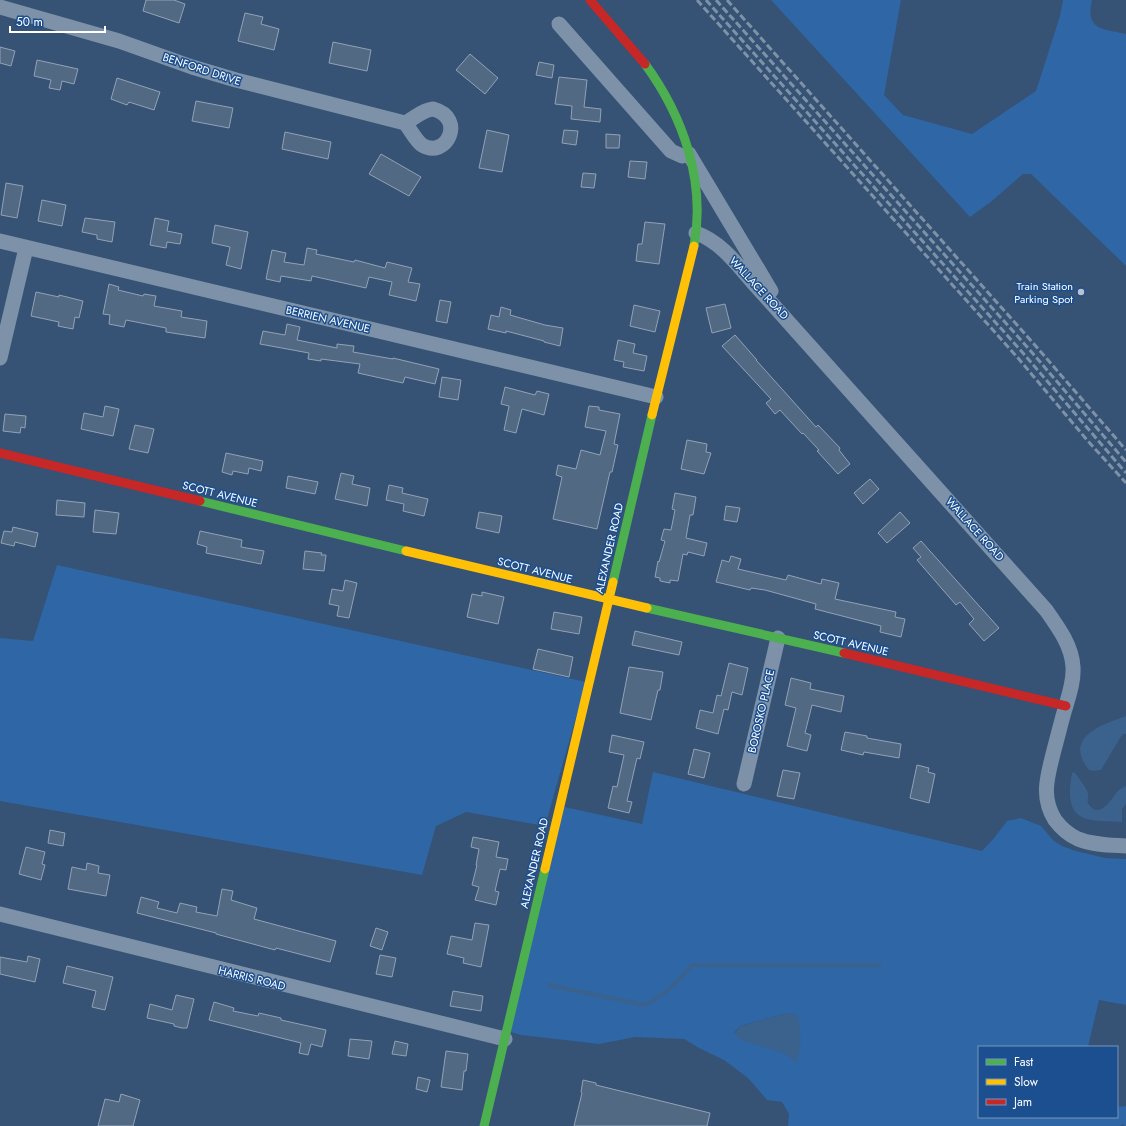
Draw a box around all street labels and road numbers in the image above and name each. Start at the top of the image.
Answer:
street label: BENFORD DRIVE [161,49,243,89]
street label: WALLACE ROAD [726,253,793,323]
street label: BERRIEN AVENUE [284,302,372,336]
street label: SCOTT AVENUE [181,477,259,511]
street label: WALLACE ROAD [942,494,1008,565]
street label: ALEXANDER ROAD [591,501,627,595]
street label: SCOTT AVENUE [496,553,574,587]
street label: SCOTT AVENUE [812,627,890,659]
street label: BOROSKO PLACE [744,668,778,754]
street label: ALEXANDER ROAD [516,816,552,910]
street label: HARRIS ROAD [217,962,288,994]

